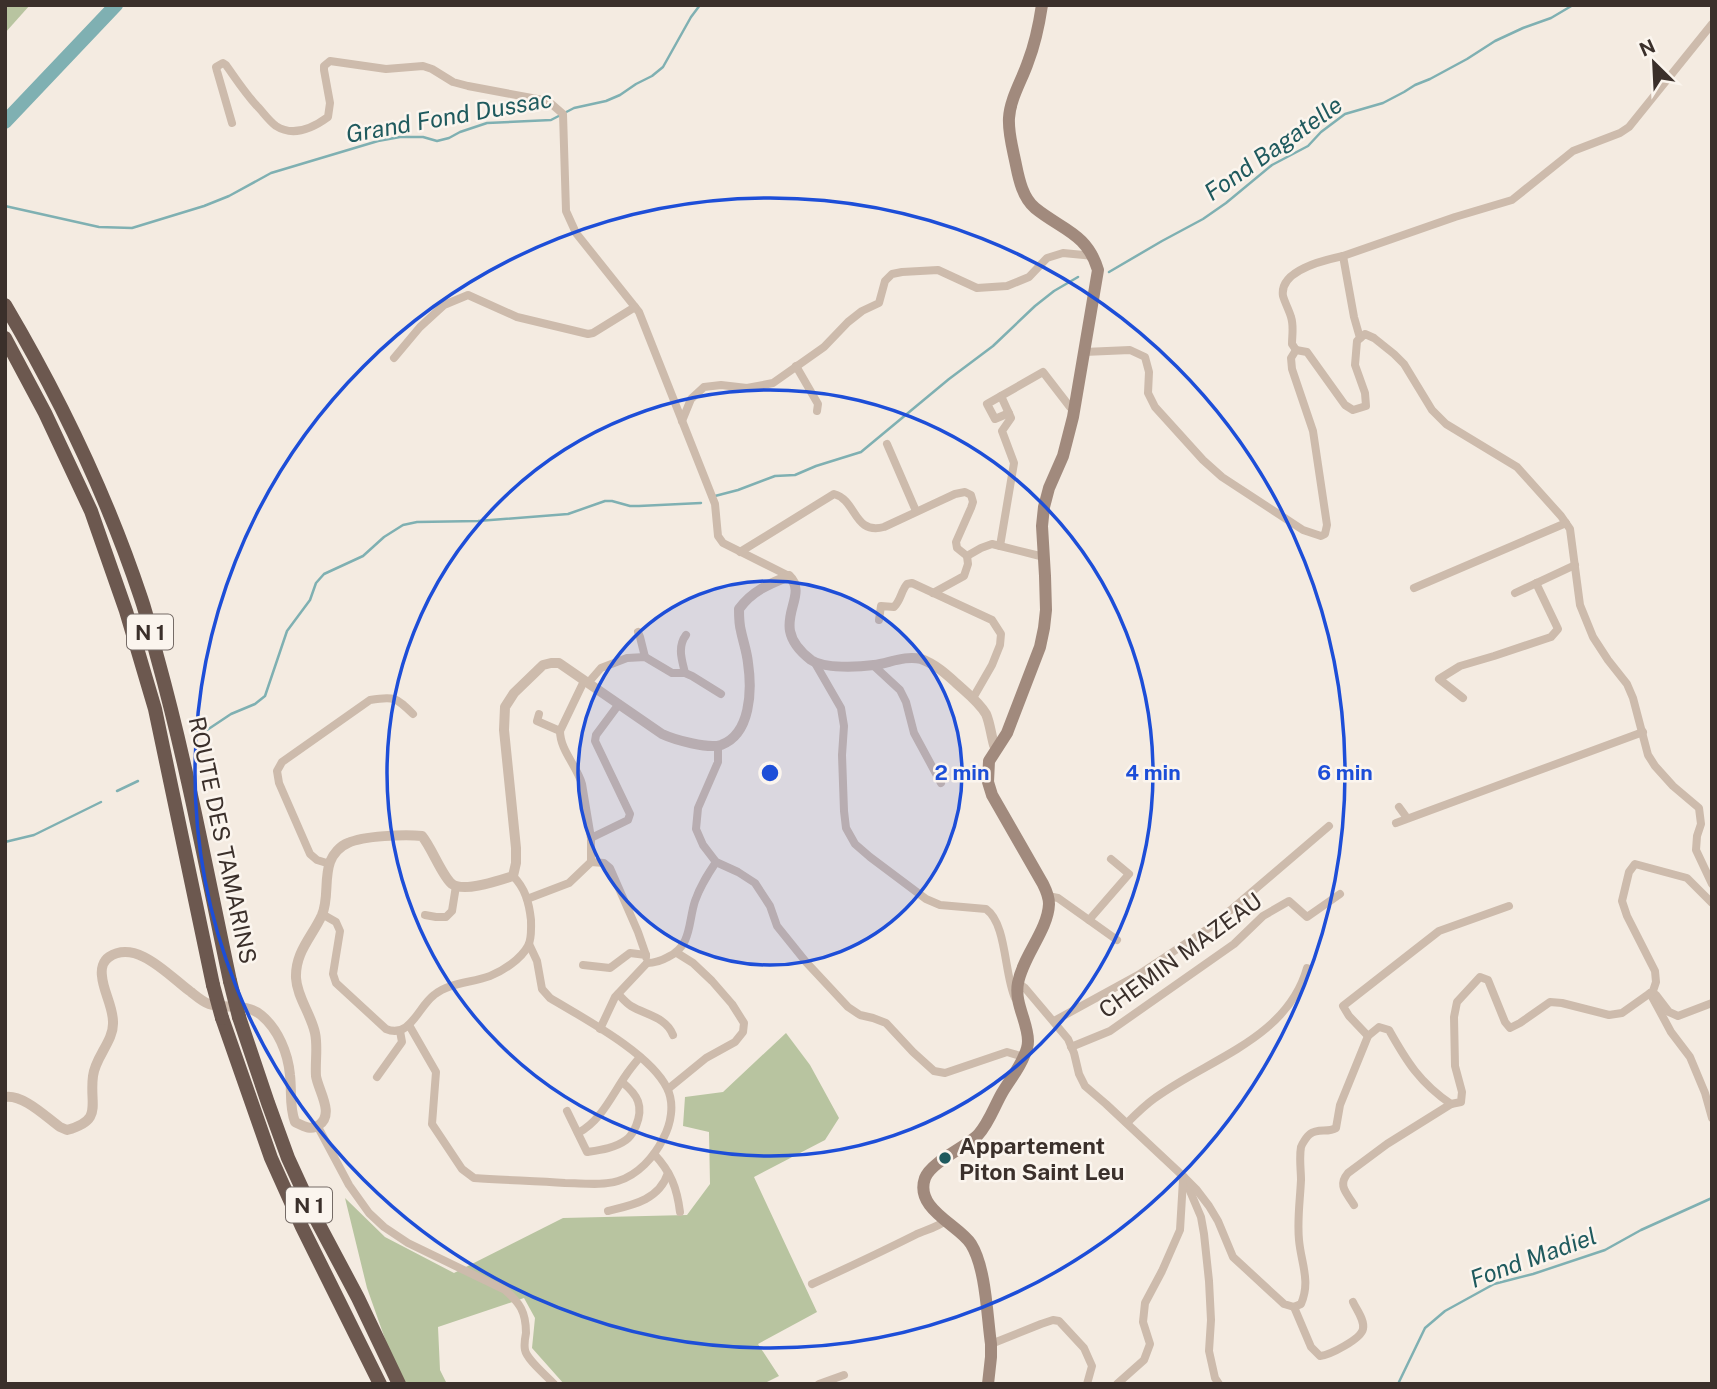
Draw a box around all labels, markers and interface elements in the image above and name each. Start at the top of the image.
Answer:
north arrow [1619,28,1689,98]
text: N [1636,34,1658,61]
water label: Grand Fond Dussac [344,84,554,148]
water label: Fond Bagatelle [1199,90,1347,206]
road number: N 1 [127,614,173,650]
street label: ROUTE DES TAMARINS [184,714,262,966]
text: 2 min [934,760,990,785]
text: 4 min [1125,760,1181,785]
text: 6 min [1317,760,1373,785]
centre of rings [758,761,782,785]
street label: CHEMIN MAZEAU [1093,887,1267,1023]
place label: Appartement Piton Saint Leu [959,1132,1124,1185]
marker: Appartement Piton Saint Leu [937,1150,953,1166]
road number: N 1 [286,1188,332,1222]
water label: Fond Madiel [1466,1221,1600,1293]

